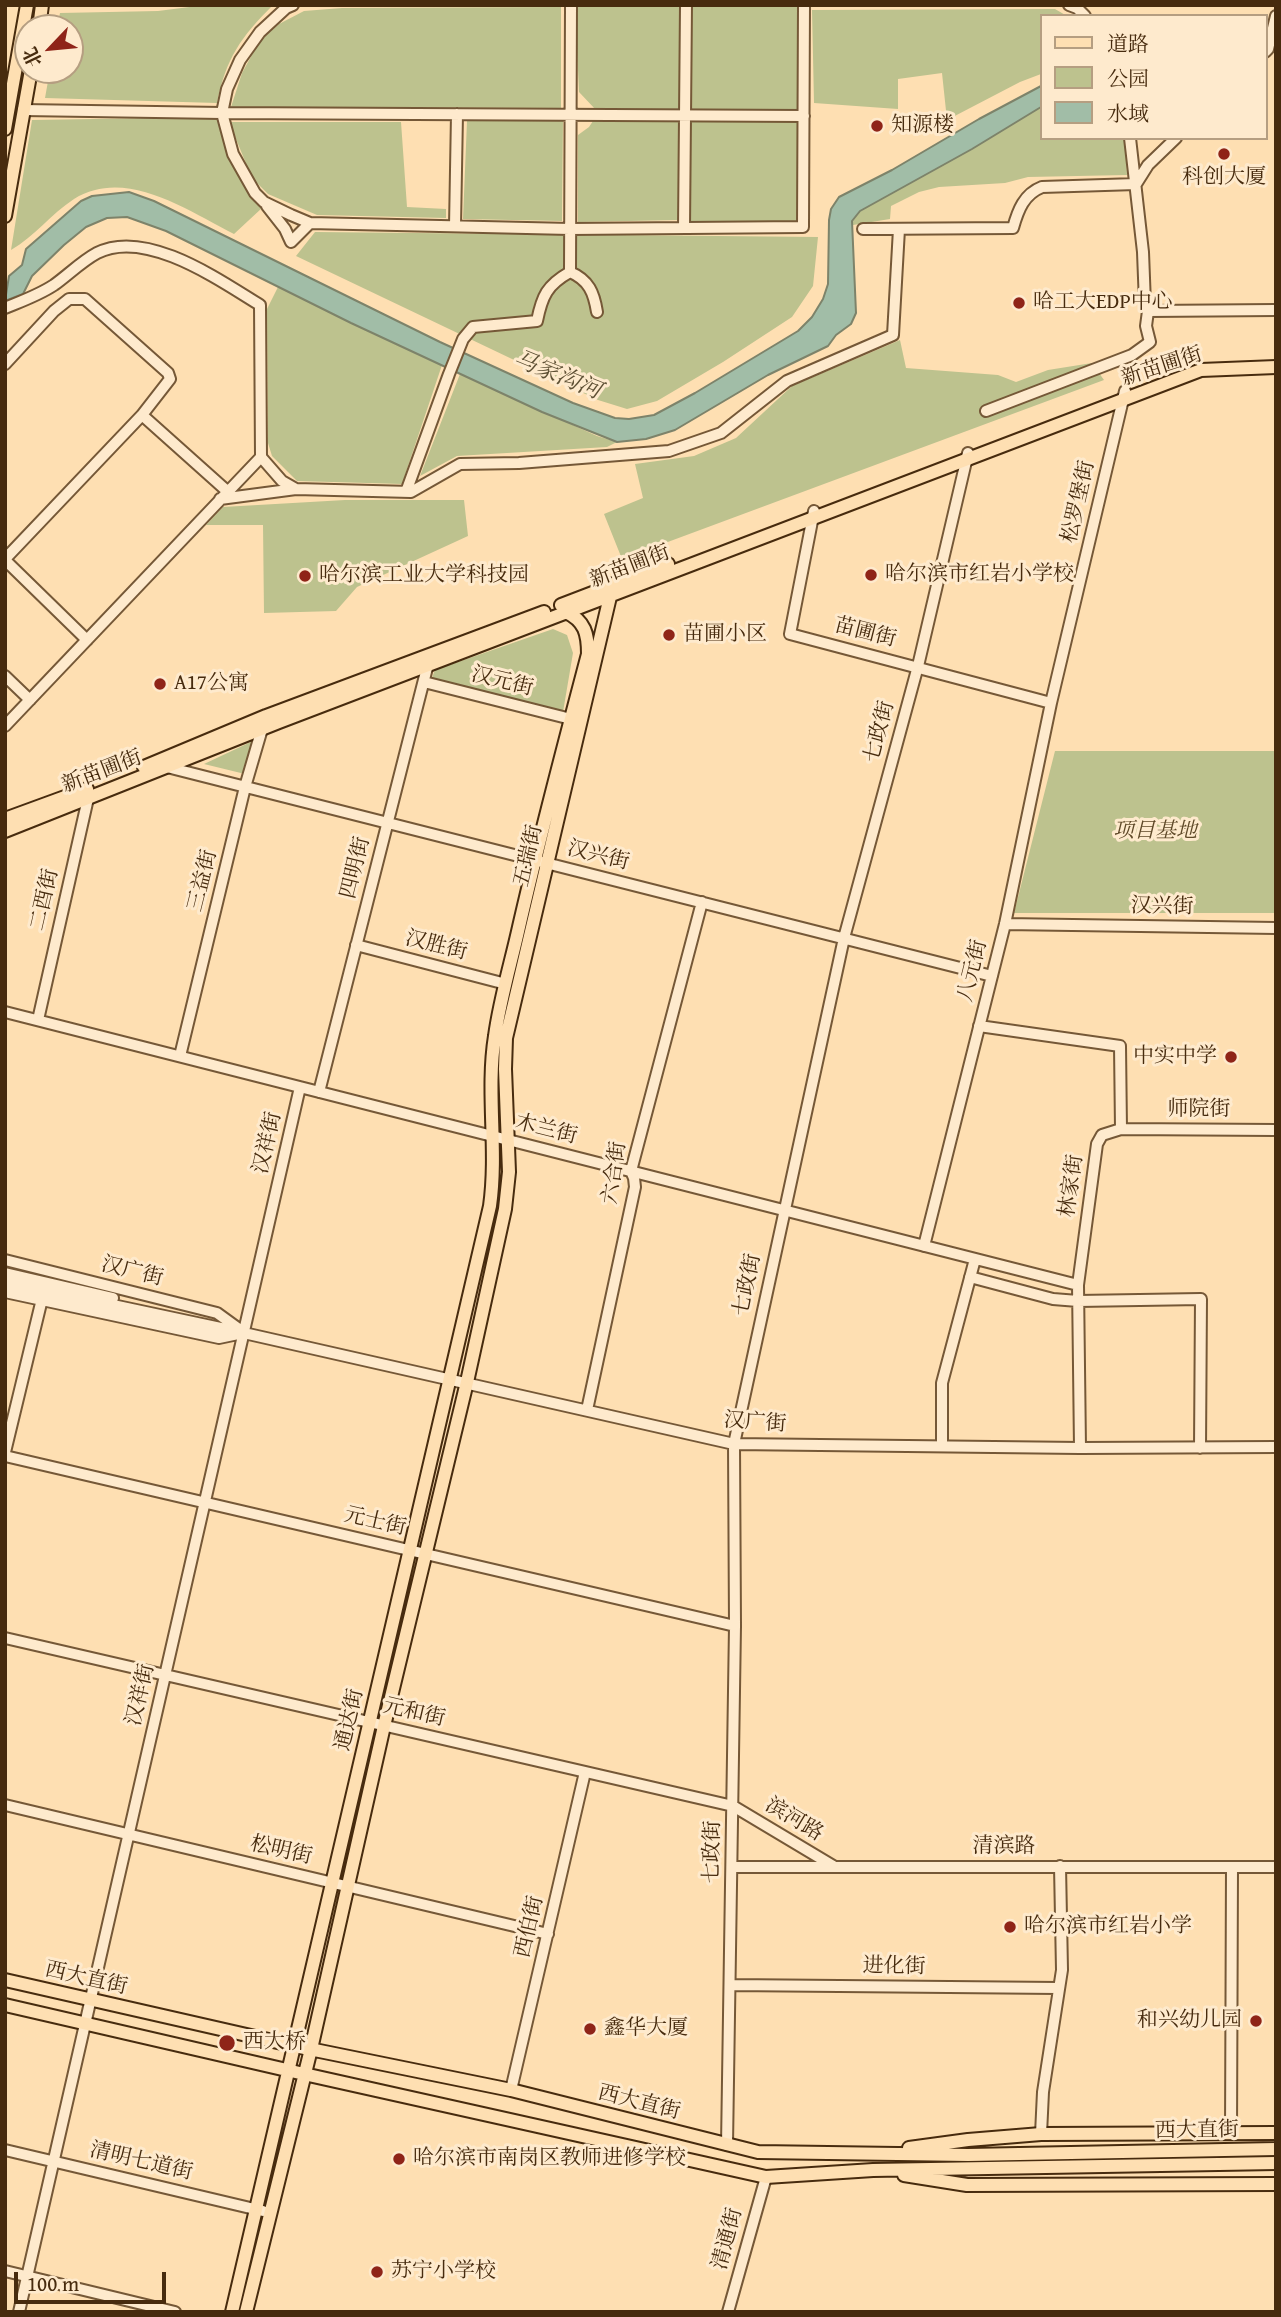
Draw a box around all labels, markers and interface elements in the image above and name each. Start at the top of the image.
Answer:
north arrow [14,14,84,84]
legend [1040,14,1267,140]
text: 道路 [1107,28,1149,59]
text: 北 [15,43,49,72]
text: 公园 [1107,63,1149,94]
text: 水域 [1107,98,1149,129]
place label: 知源楼 [891,113,954,139]
marker: 知源楼 [869,118,885,134]
marker: 科创大厦 [1216,146,1232,162]
place label: 科创大厦 [1182,165,1266,191]
place label: 哈工大EDP中心 [1033,290,1173,316]
marker: 哈工大EDP中心 [1011,295,1027,311]
street label: 新苗圃街 [1118,342,1206,392]
water label: 马家沟河 [509,346,605,406]
street label: 松罗堡街 [1057,458,1101,546]
street label: 新苗圃街 [586,540,674,594]
place label: 哈尔滨市红岩小学校 [885,562,1074,588]
place label: 哈尔滨工业大学科技园 [319,563,529,589]
marker: 哈尔滨市红岩小学校 [863,567,879,583]
marker: 哈尔滨工业大学科技园 [297,568,313,584]
street label: 苗圃街 [831,613,899,653]
place label: 苗圃小区 [683,622,767,648]
marker: 苗圃小区 [661,627,677,643]
street label: 汉元街 [468,662,536,702]
place label: A17公寓 [174,671,249,697]
marker: A17公寓 [152,676,168,692]
street label: 七政街 [860,698,900,766]
street label: 新苗圃街 [58,745,146,799]
park label: 项目基地 [1113,819,1197,845]
street label: 五瑞街 [510,822,548,890]
street label: 四明街 [336,834,376,902]
street label: 汉兴街 [564,836,632,876]
street label: 三益街 [183,847,223,915]
street label: 二酉街 [26,866,64,934]
street label: 汉兴街 [1130,894,1194,920]
street label: 汉胜街 [402,926,470,966]
street label: 八元街 [953,937,993,1005]
place label: 中实中学 [1133,1044,1217,1070]
marker: 中实中学 [1223,1049,1239,1065]
street label: 师院街 [1168,1097,1230,1123]
street label: 汉祥街 [249,1109,287,1177]
street label: 木兰街 [512,1110,580,1150]
street label: 六合街 [598,1140,632,1206]
street label: 林家街 [1055,1153,1089,1219]
street label: 汉广街 [98,1252,166,1292]
street label: 七政街 [729,1252,767,1318]
street label: 汉广街 [723,1408,787,1438]
street label: 元士街 [341,1503,409,1541]
street label: 汉祥街 [122,1661,160,1729]
street label: 通达街 [331,1686,369,1754]
street label: 元和街 [380,1694,448,1732]
street label: 滨河路 [761,1793,827,1847]
street label: 七政街 [700,1820,726,1884]
street label: 松明街 [247,1832,315,1870]
street label: 清滨路 [973,1834,1035,1860]
street label: 西伯街 [511,1893,549,1961]
place label: 哈尔滨市红岩小学 [1024,1914,1192,1940]
marker: 哈尔滨市红岩小学 [1002,1919,1018,1935]
street label: 进化街 [862,1954,926,1980]
street label: 西大直街 [42,1957,130,2001]
place label: 和兴幼儿园 [1137,2008,1242,2034]
marker: 和兴幼儿园 [1248,2013,1264,2029]
place label: 鑫华大厦 [604,2016,688,2042]
marker: 鑫华大厦 [582,2021,598,2037]
place label: 西大桥 [243,2030,306,2056]
marker: 西大桥 [217,2033,237,2053]
street label: 西大直街 [595,2081,683,2125]
street label: 西大直街 [1155,2118,1239,2144]
street label: 清明七道街 [87,2138,195,2186]
place label: 哈尔滨市南岗区教师进修学校 [413,2146,686,2172]
marker: 哈尔滨市南岗区教师进修学校 [391,2151,407,2167]
street label: 清通街 [708,2205,748,2273]
scale bar [18,2258,170,2302]
place label: 苏宁小学校 [391,2259,496,2285]
marker: 苏宁小学校 [369,2264,385,2280]
text: 100 m [27,2268,79,2299]

